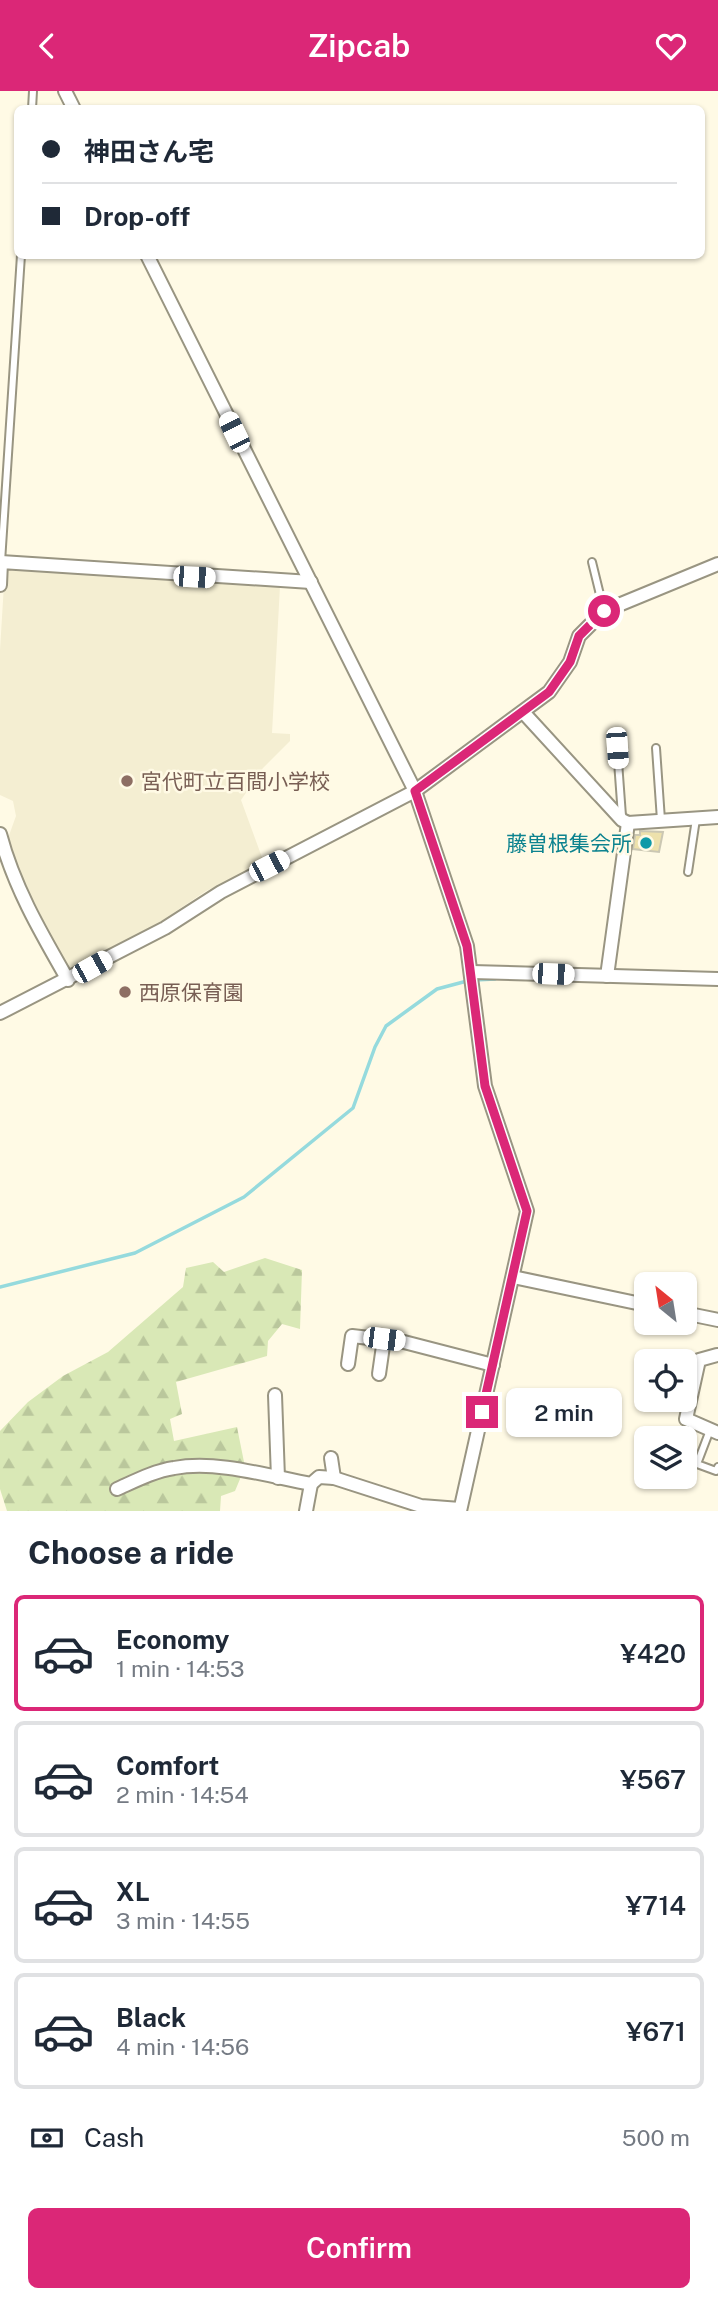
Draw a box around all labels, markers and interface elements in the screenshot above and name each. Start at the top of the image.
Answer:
icon: back [28,27,66,65]
text: Zipcab [308,27,410,64]
icon: heart [652,27,690,65]
text: 神田さん宅 [84,136,214,167]
text: Drop-off [84,201,190,232]
car [216,409,253,455]
car [173,565,216,589]
route start [588,595,620,627]
car [606,726,629,770]
place label: 宮代町立百間小学校 [141,769,330,794]
marker: 宮代町立百間小学校 [119,773,135,789]
place label: 藤曽根集会所 [506,831,632,856]
marker: 藤曽根集会所 [638,835,654,851]
car [246,847,293,885]
car [69,948,116,986]
car [532,963,575,985]
place label: 西原保育園 [139,980,244,1005]
marker: 西原保育園 [117,984,133,1000]
north arrow [634,1272,696,1335]
map controls [634,1272,697,1489]
car [362,1326,407,1352]
button: locate [634,1349,697,1412]
callout: 2 min [506,1387,622,1437]
route end [466,1396,498,1428]
text: 2 min [534,1399,594,1426]
button: layers [634,1426,697,1489]
text: Choose a ride [28,1534,234,1571]
icon: car [32,1622,95,1685]
text: Economy [116,1624,229,1655]
text: ¥420 [620,1638,686,1669]
text: 1 min · 14:53 [116,1655,245,1682]
icon: car [32,1748,95,1811]
text: Comfort [116,1750,219,1781]
text: ¥567 [620,1764,686,1795]
text: 2 min · 14:54 [116,1781,249,1808]
icon: car [32,1874,95,1937]
text: XL [116,1876,150,1907]
text: ¥714 [625,1890,686,1921]
text: 3 min · 14:55 [116,1907,250,1934]
icon: car [32,2000,95,2063]
text: Black [116,2002,186,2033]
text: ¥671 [626,2016,686,2047]
text: 4 min · 14:56 [116,2033,249,2060]
icon: cash [28,2119,66,2157]
text: Cash [84,2122,144,2153]
text: 500 m [622,2124,690,2151]
button: Confirm [28,2208,690,2288]

